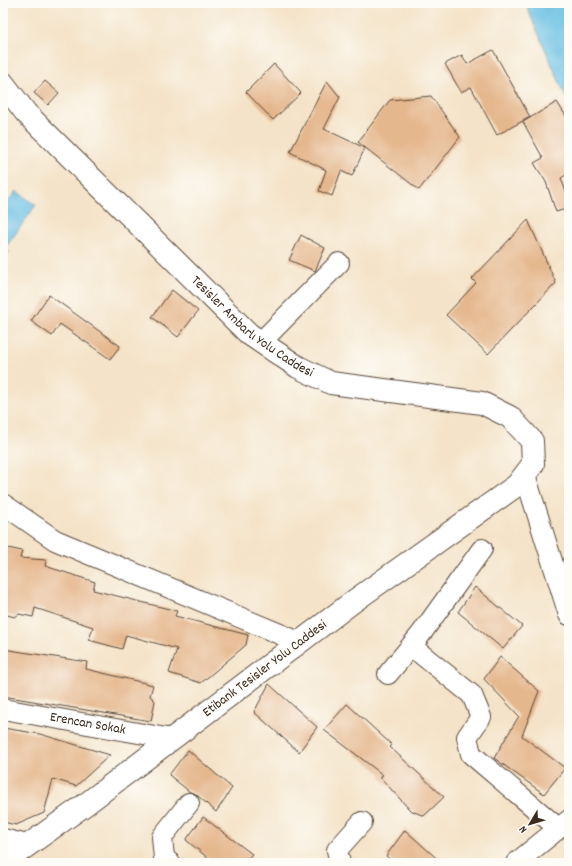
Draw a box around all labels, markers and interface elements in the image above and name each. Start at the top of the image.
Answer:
street label: Tesisler Ambarlı Yolu Caddesi [186,272,317,383]
street label: Etibank Tesisler Yolu Caddesi [199,615,332,723]
street label: Erencan Sokak [48,707,127,741]
north arrow [510,804,550,844]
text: N [515,821,532,836]

